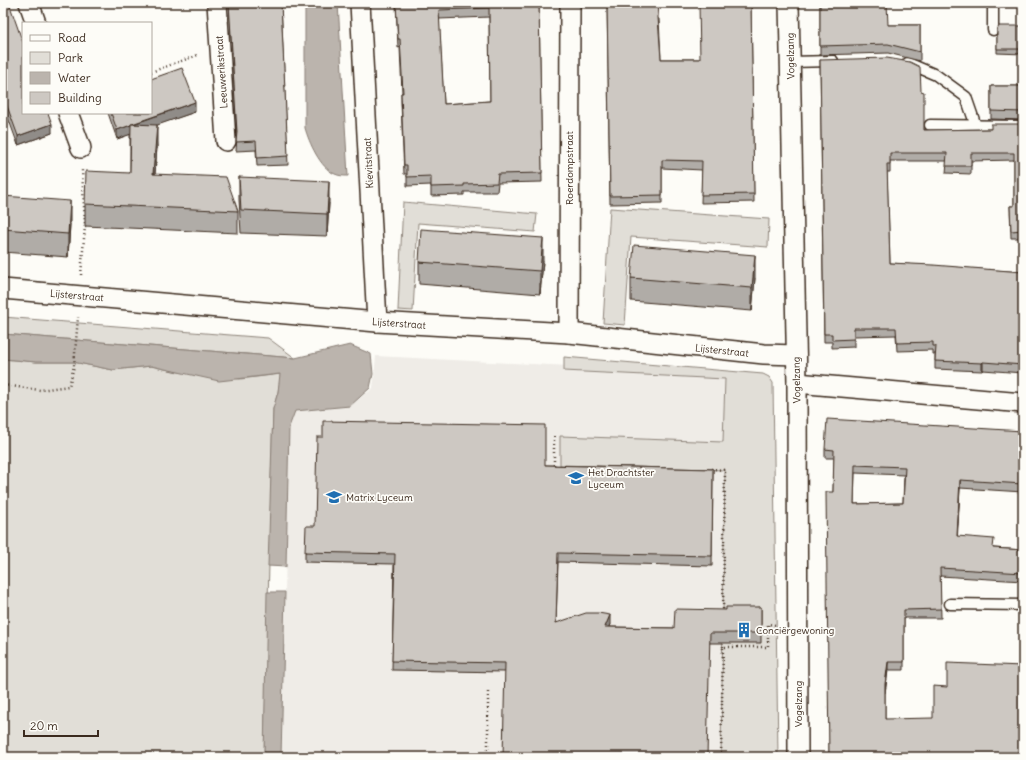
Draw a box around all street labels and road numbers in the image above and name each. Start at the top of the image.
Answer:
street label: Vogelzang [784,33,797,79]
street label: Leeuwerikstraat [212,34,231,109]
street label: Roerdompstraat [563,130,576,205]
street label: Kievitstraat [361,137,376,189]
street label: Lijsterstraat [50,287,105,304]
street label: Lijsterstraat [372,315,427,332]
street label: Lijsterstraat [694,341,750,360]
street label: Vogelzang [790,357,803,403]
street label: Vogelzang [792,681,805,727]

